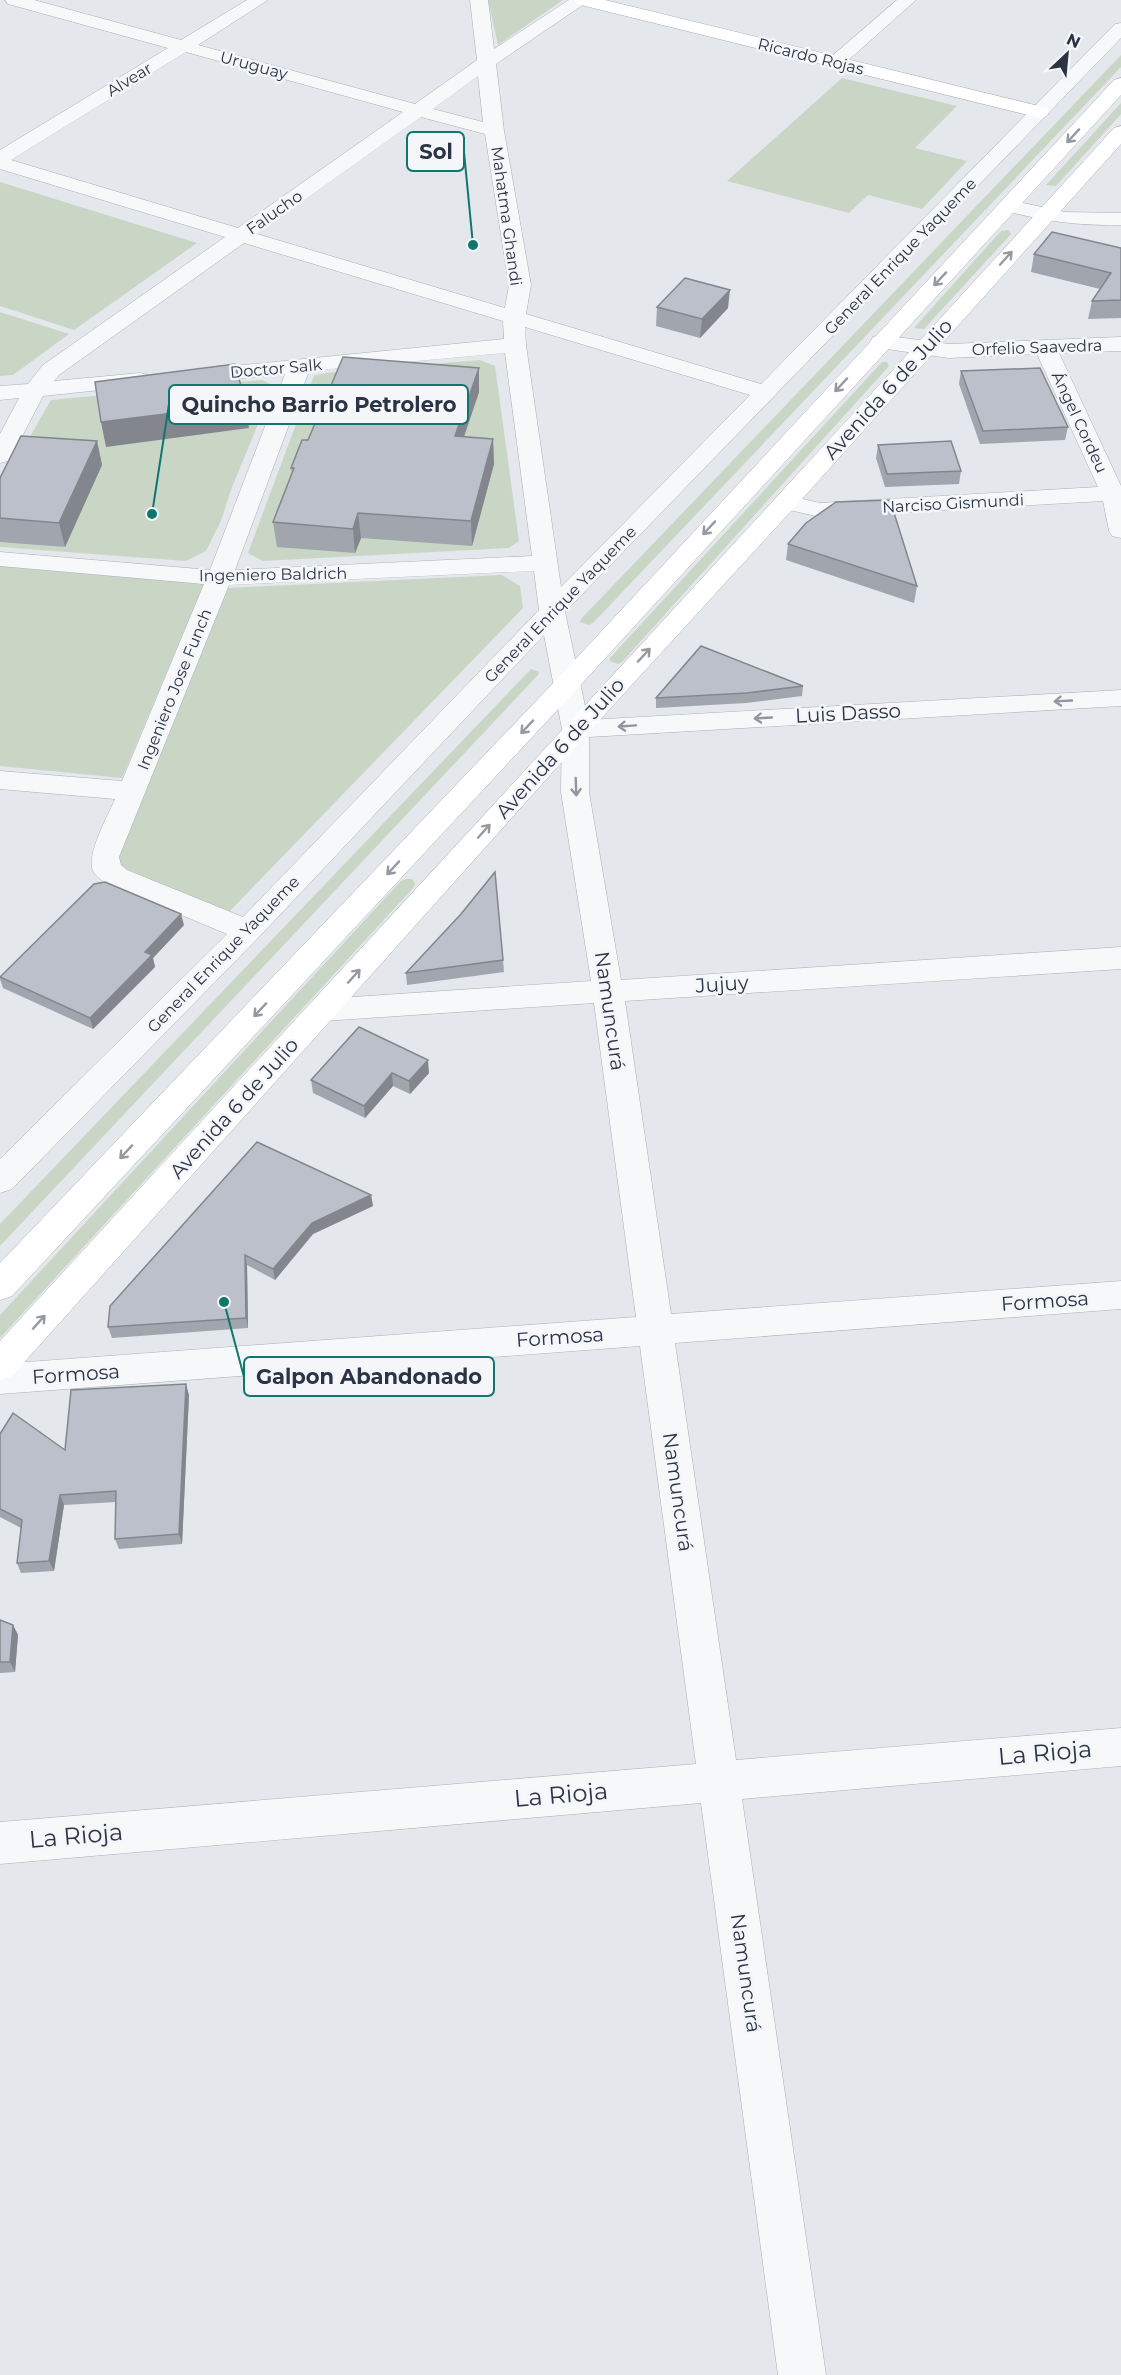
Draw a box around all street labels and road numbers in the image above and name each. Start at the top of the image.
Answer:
street label: Ricardo Rojas [756,34,866,79]
street label: Uruguay [218,47,290,84]
street label: Alvear [103,59,155,100]
street label: Mahatma Ghandi [487,145,526,287]
street label: General Enrique Yaqueme [820,174,980,339]
street label: Falucho [243,186,306,239]
street label: Avenida 6 de Julio [819,314,957,464]
street label: Orfelio Saavedra [972,336,1102,359]
street label: Doctor Salk [229,355,323,382]
street label: Ángel Cordeu [1048,368,1111,476]
street label: Narciso Gismundi [882,490,1024,517]
street label: General Enrique Yaqueme [480,522,640,687]
street label: Ingeniero Baldrich [199,564,347,585]
street label: Ingeniero Jose Funch [133,606,216,773]
street label: Avenida 6 de Julio [491,673,629,823]
street label: Luis Dasso [795,698,901,728]
street label: General Enrique Yaqueme [143,872,303,1037]
street label: Namuncurá [590,950,630,1072]
street label: Jujuy [694,970,749,998]
street label: Avenida 6 de Julio [165,1033,303,1183]
street label: Formosa [1000,1286,1090,1316]
street label: Formosa [515,1322,605,1352]
street label: Formosa [31,1359,121,1389]
street label: Namuncurá [658,1431,698,1553]
street label: La Rioja [997,1734,1093,1771]
street label: La Rioja [513,1776,609,1813]
street label: La Rioja [28,1817,124,1854]
street label: Namuncurá [726,1912,766,2034]

